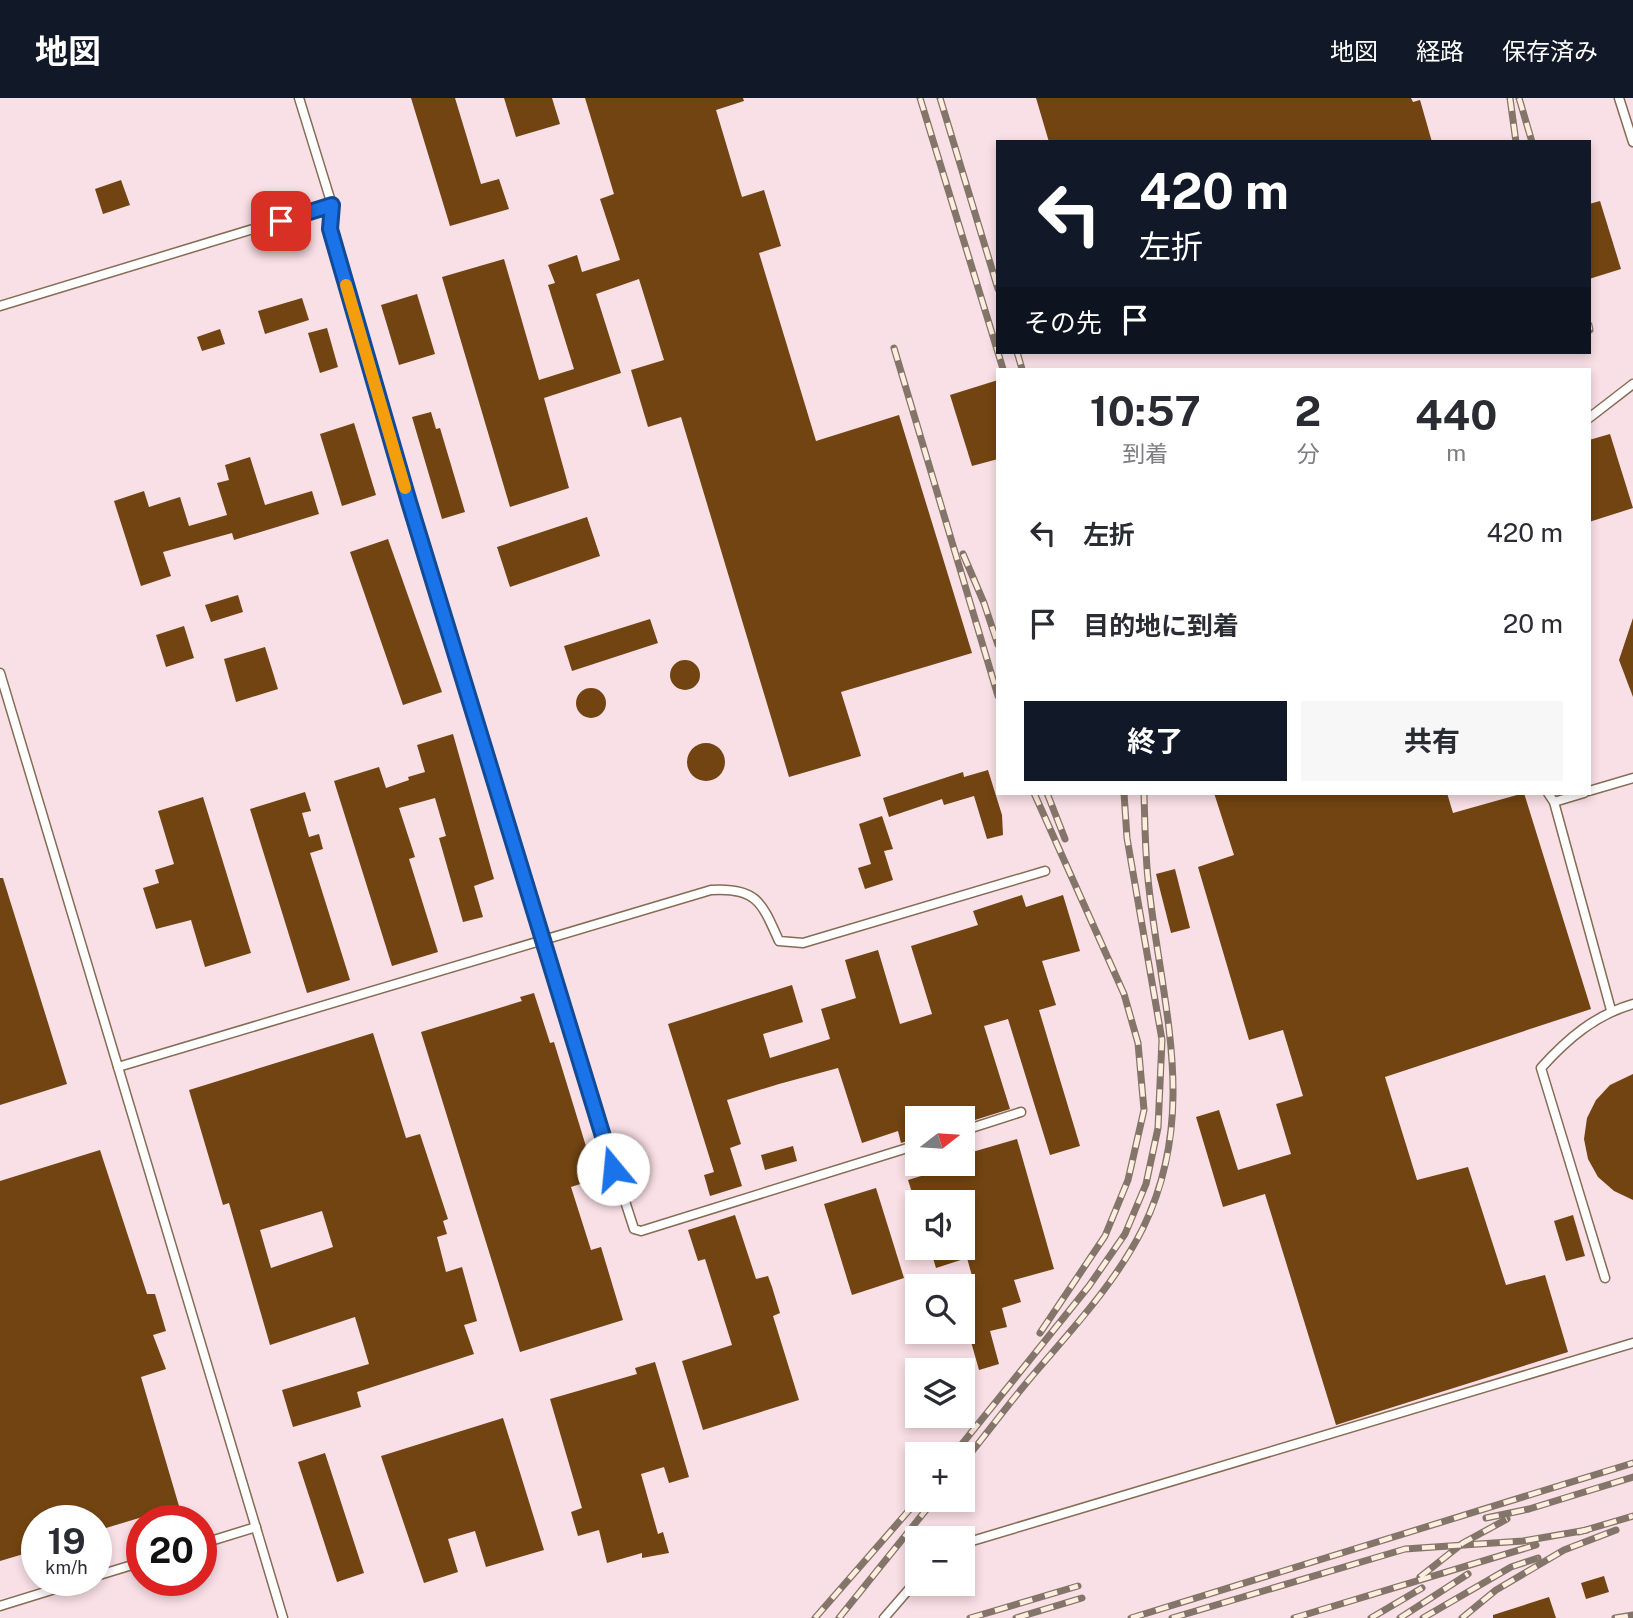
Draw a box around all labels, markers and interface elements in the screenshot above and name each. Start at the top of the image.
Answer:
text: 地図 [35,32,101,70]
text: 地図 [1330,37,1378,65]
text: 経路 [1416,37,1464,65]
text: 保存済み [1502,37,1598,65]
text: 420 m [1139,162,1289,220]
icon: left [1024,168,1115,259]
pin [251,191,311,251]
icon: arrive [262,202,300,240]
text: 左折 [1139,228,1203,265]
icon: arrive [1116,301,1154,339]
text: その先 [1024,307,1102,338]
text: 10:57 [1090,386,1201,435]
text: 2 [1295,386,1321,435]
text: 440 [1415,390,1497,439]
text: m [1446,439,1466,466]
text: 到着 [1122,440,1168,467]
text: 分 [1296,440,1319,467]
icon: left [1024,514,1062,552]
text: 420 m [1486,517,1563,548]
text: 左折 [1083,519,1135,550]
icon: arrive [1024,605,1062,643]
text: 20 m [1503,608,1563,639]
text: 目的地に到着 [1083,610,1239,641]
button: 終了 [1024,701,1287,781]
button: 共有 [1301,701,1563,781]
north arrow [905,1106,975,1176]
map controls [905,1106,975,1596]
position arrow [576,1132,650,1206]
button: sound [905,1190,975,1260]
button: search [905,1274,975,1344]
button: layers [905,1358,975,1428]
button: + [905,1442,975,1512]
speed limit sign: 20 [126,1505,217,1596]
text: 19 [47,1521,86,1562]
button: − [905,1526,975,1596]
text: km/h [45,1557,88,1578]

